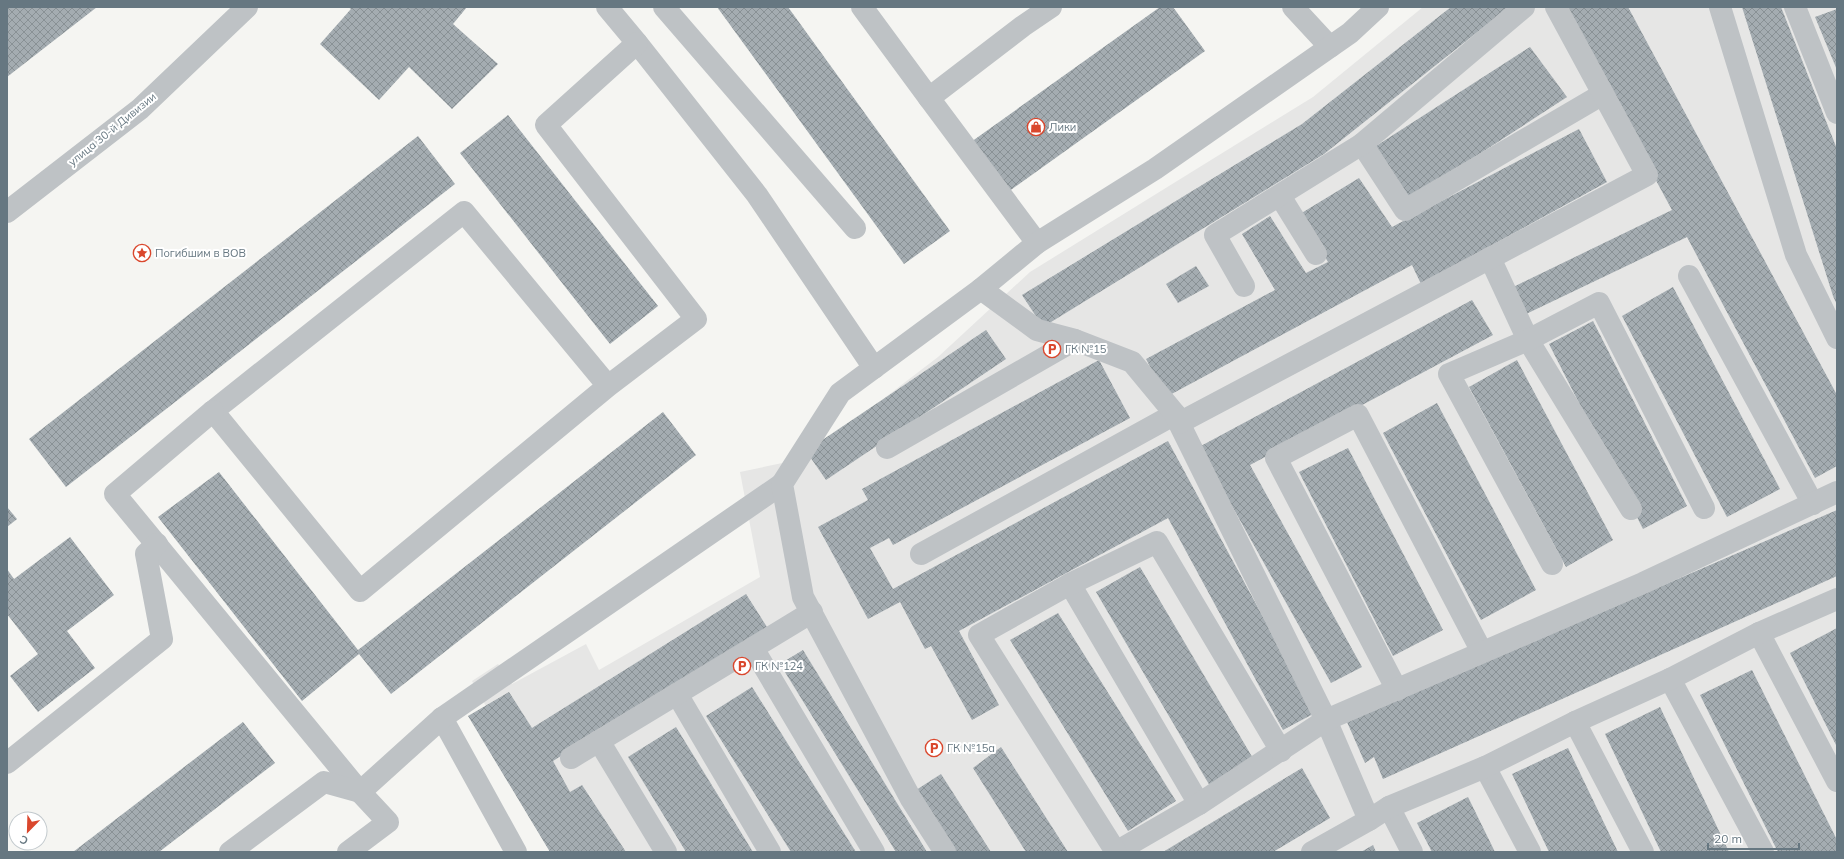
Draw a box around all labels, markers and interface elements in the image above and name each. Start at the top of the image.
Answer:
street label: улица 30-й Дивизии [65,89,159,169]
shop icon: Лики [1026,117,1046,137]
place label: Лики [1049,120,1076,134]
place icon: Погибшим в ВОВ [132,243,152,263]
place label: Погибшим в ВОВ [155,246,246,260]
parking icon: ГК №15 [1042,339,1062,359]
place label: ГК №15 [1065,342,1107,356]
parking icon: ГК №124 [732,656,752,676]
place label: ГК №124 [755,659,803,673]
parking icon: ГК №15а [924,738,944,758]
place label: ГК №15а [947,741,995,755]
north arrow [8,811,48,851]
scale bar [1708,825,1799,851]
text: 20 m [1714,831,1742,846]
text: С [17,832,30,848]

